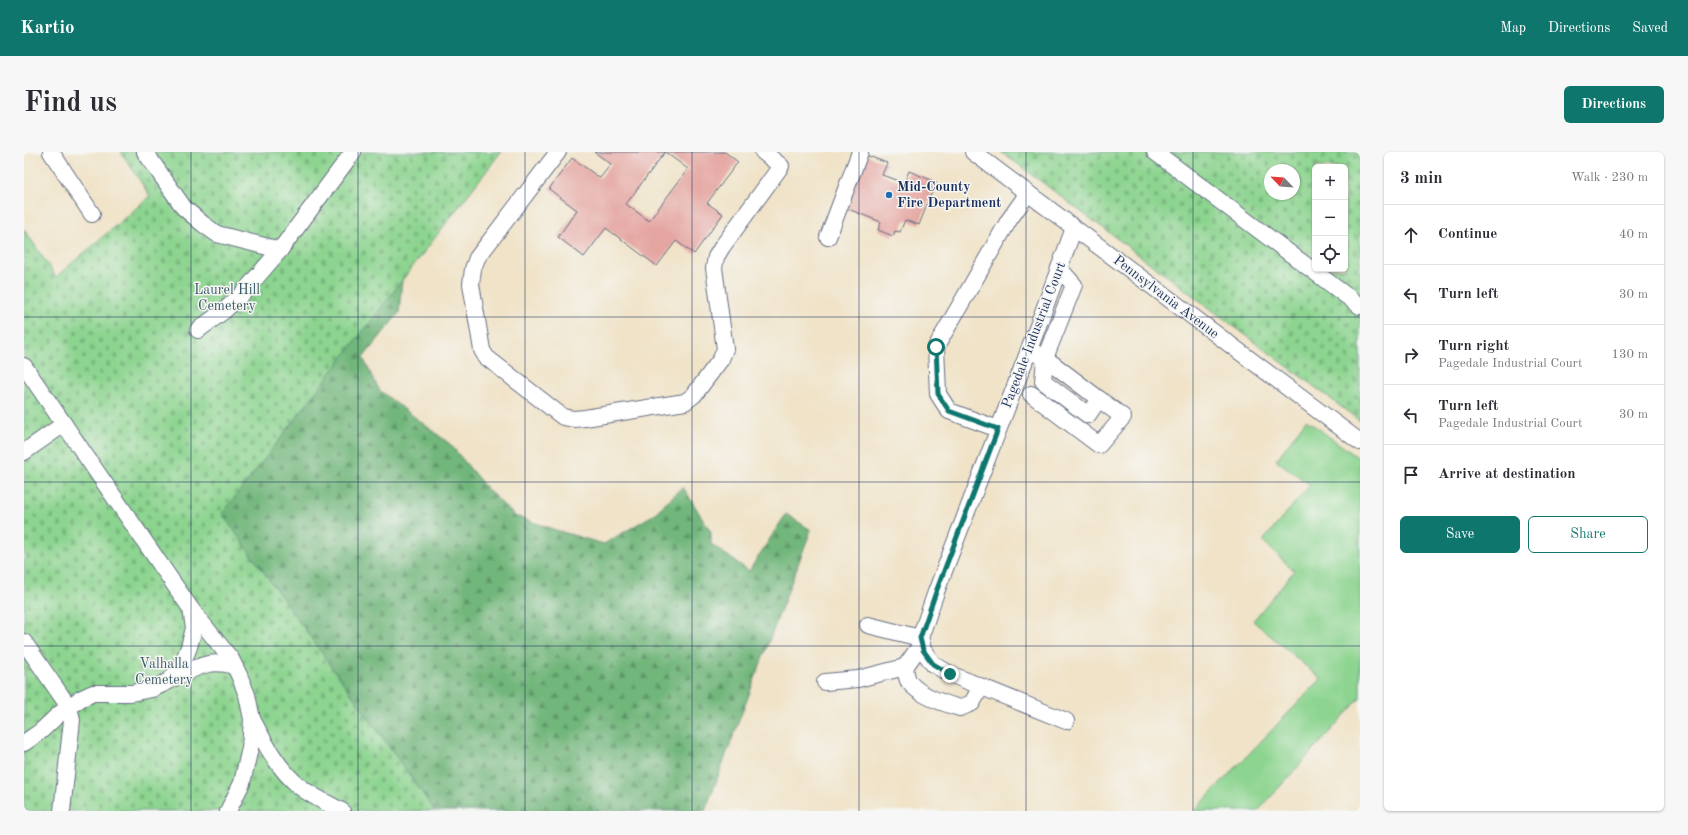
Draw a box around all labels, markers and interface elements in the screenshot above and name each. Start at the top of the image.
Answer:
text: Kartio [20,19,75,38]
text: Map [1500,21,1526,35]
text: Directions [1548,21,1610,35]
text: Saved [1632,21,1668,35]
button: Directions [1564,86,1664,123]
text: Find us [24,90,117,118]
north arrow [1264,164,1300,200]
map controls [1312,164,1348,272]
button: + [1312,164,1348,200]
text: 3 min [1400,170,1443,187]
text: Walk · 230 m [1571,171,1648,184]
place label: Mid-County Fire Department [897,180,1001,210]
marker: Mid-County Fire Department [884,190,894,200]
button: − [1312,200,1348,236]
icon: ahead [1400,224,1422,246]
text: Continue [1438,227,1497,242]
text: 40 m [1619,228,1648,241]
button: locate [1312,236,1348,272]
street label: Pennsylvania Avenue [1111,253,1221,341]
street label: Pagedale Industrial Court [1000,260,1068,410]
park label: Laurel Hill Cemetery [194,283,260,313]
icon: left [1400,284,1422,306]
text: Turn left [1438,287,1498,302]
text: 30 m [1619,288,1648,301]
route start [927,338,945,356]
text: Turn right [1438,339,1509,354]
icon: right [1400,344,1422,366]
text: 130 m [1611,348,1648,361]
text: Pagedale Industrial Court [1438,357,1582,370]
text: Turn left [1438,399,1498,414]
icon: left [1400,404,1422,426]
text: 30 m [1619,408,1648,421]
text: Pagedale Industrial Court [1438,417,1582,430]
icon: arrive [1400,464,1422,486]
text: Arrive at destination [1438,467,1576,482]
button: Save [1400,516,1520,553]
button: Share [1528,516,1648,553]
park label: Valhalla Cemetery [135,657,194,687]
route end [941,665,959,683]

